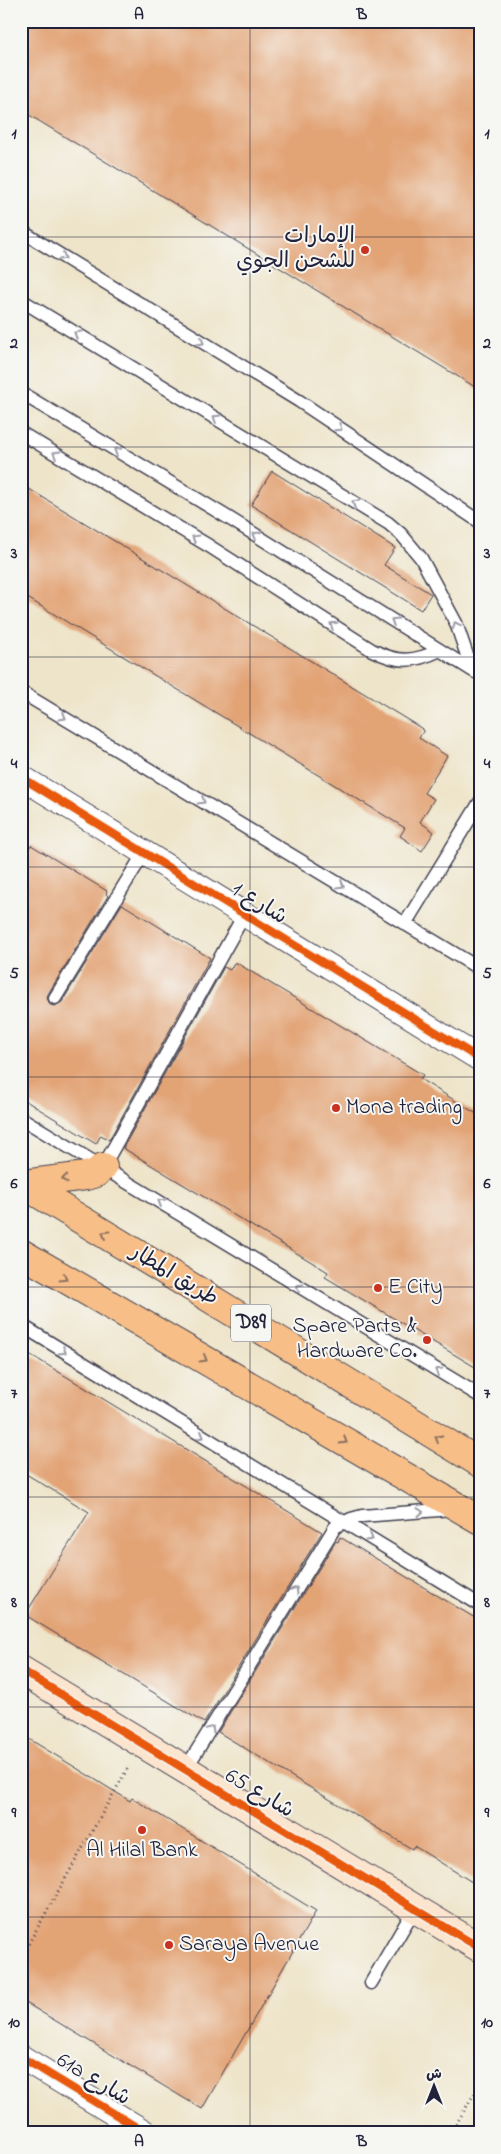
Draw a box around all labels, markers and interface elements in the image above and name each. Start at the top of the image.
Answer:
text: A [134,3,144,27]
text: B [356,3,368,27]
text: 1 [11,122,17,146]
text: 1 [484,122,490,146]
place label: الإمارات للشحن الجوي [236,221,355,278]
marker: الإمارات للشحن الجوي [359,244,371,256]
one-way arrow [57,250,66,260]
one-way arrow [74,330,83,340]
text: 2 [9,332,18,356]
text: 2 [482,332,491,356]
one-way arrow [196,335,205,345]
one-way arrow [213,414,222,424]
one-way arrow [333,422,343,431]
one-way arrow [113,447,122,457]
one-way arrow [53,450,62,460]
one-way arrow [351,499,360,509]
one-way arrow [252,532,261,541]
one-way arrow [192,534,201,544]
text: 3 [10,542,18,566]
text: 3 [483,542,491,566]
one-way arrow [390,618,399,627]
one-way arrow [329,621,338,631]
one-way arrow [453,621,463,630]
one-way arrow [57,710,66,720]
text: 4 [10,752,18,776]
text: 4 [483,752,491,776]
one-way arrow [197,795,206,804]
street label: شارع 1 [225,875,293,933]
one-way arrow [336,879,345,889]
text: 5 [9,962,19,986]
text: 5 [482,962,492,986]
place label: Mona trading [346,1092,462,1125]
marker: Mona trading [330,1102,342,1114]
text: 6 [9,1172,18,1196]
text: 6 [482,1172,491,1196]
one-way arrow [60,1173,68,1184]
one-way arrow [157,1199,166,1208]
one-way arrow [102,1231,111,1241]
street label: طريق المطار [122,1236,224,1315]
one-way arrow [58,1271,67,1281]
place label: E City [388,1272,443,1305]
marker: E City [372,1282,384,1294]
one-way arrow [296,1283,305,1293]
road number: D89 [231,1305,271,1342]
place label: Spare Parts & Hardware Co. [293,1311,417,1368]
marker: Spare Parts & Hardware Co. [421,1334,433,1346]
one-way arrow [57,1344,66,1354]
one-way arrow [199,1353,208,1363]
one-way arrow [435,1368,444,1378]
text: 7 [11,1382,18,1406]
text: 7 [484,1382,491,1406]
one-way arrow [196,1429,205,1439]
one-way arrow [435,1434,444,1444]
one-way arrow [339,1435,348,1445]
one-way arrow [417,1506,425,1517]
one-way arrow [365,1532,374,1542]
one-way arrow [289,1587,299,1596]
text: 8 [10,1591,17,1615]
text: 8 [483,1591,490,1615]
one-way arrow [204,1725,214,1734]
street label: شارع 65 [218,1761,300,1827]
text: 9 [11,1801,17,1825]
text: 9 [484,1801,490,1825]
marker: Al Hilal Bank [136,1824,148,1836]
place label: Al Hilal Bank [86,1835,198,1867]
place label: Saraya Avenue [179,1929,319,1962]
marker: Saraya Avenue [163,1939,175,1951]
text: 10 [8,2011,20,2035]
text: 10 [481,2011,493,2035]
street label: 61a شارع [50,2045,136,2115]
north arrow [408,2062,458,2112]
text: ش [426,2064,442,2085]
text: A [134,2130,144,2154]
text: B [356,2130,368,2154]

